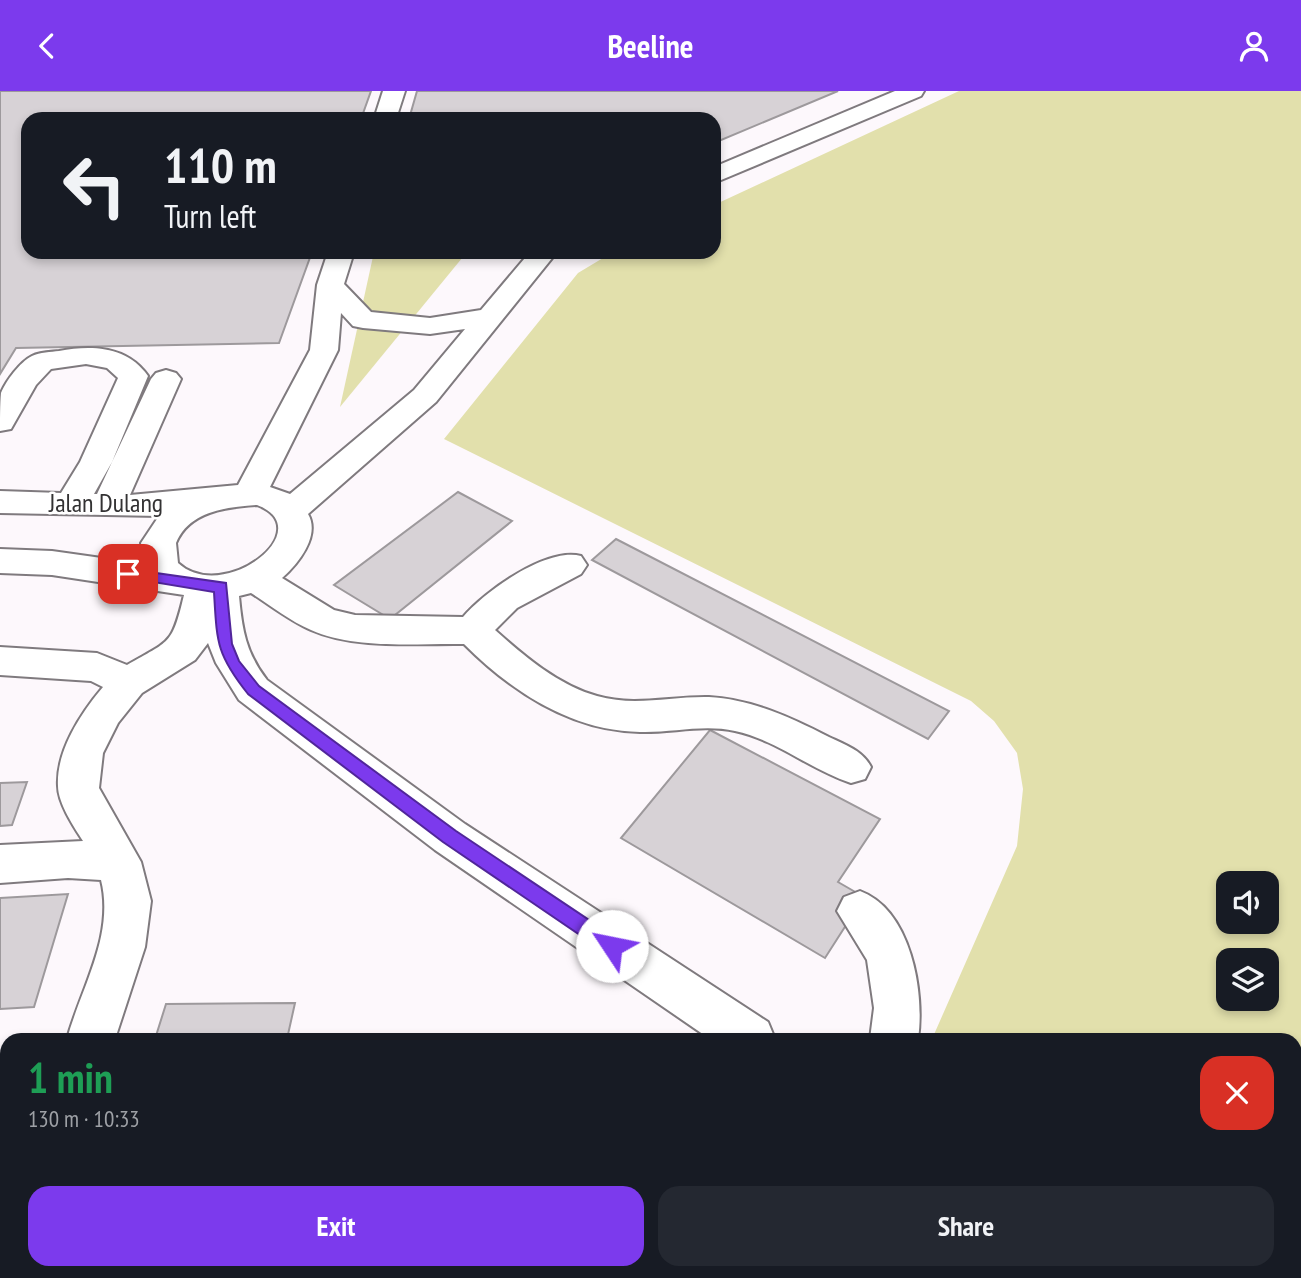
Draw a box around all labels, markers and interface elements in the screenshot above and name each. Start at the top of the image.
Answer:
text: Beeline [607,25,694,67]
icon: back [28,27,66,65]
icon: person [1235,27,1273,65]
text: 110 m [164,133,277,197]
icon: left [49,140,140,231]
text: Turn left [164,195,256,237]
street label: Jalan Dulang [48,486,163,519]
pin [98,544,158,604]
icon: arrive [109,555,147,593]
map controls [1216,871,1279,1011]
button: sound [1216,871,1279,934]
position arrow [575,909,649,983]
button: layers [1216,948,1279,1011]
text: 1 min [28,1050,113,1105]
button: close [1200,1056,1274,1130]
text: 130 m · 10:33 [28,1104,140,1133]
button: Exit [28,1186,644,1266]
button: Share [658,1186,1274,1266]

